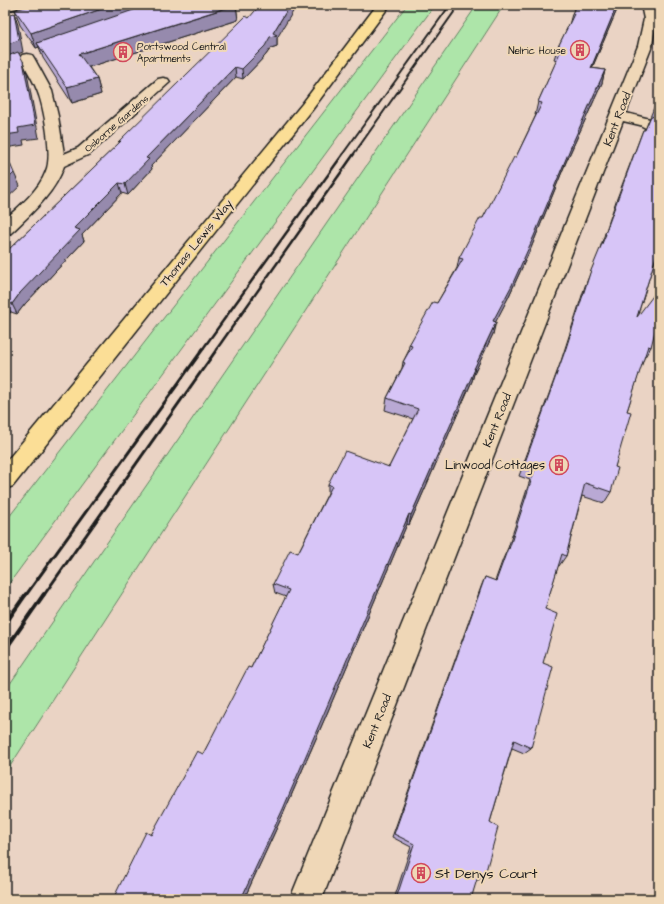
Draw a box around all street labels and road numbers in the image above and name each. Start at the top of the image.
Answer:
street label: Kent Road [599,90,636,149]
street label: Osborne Gardens [82,92,152,156]
street label: Thomas Lewis Way [156,196,238,291]
street label: Kent Road [479,391,516,450]
street label: Kent Road [359,692,396,751]

